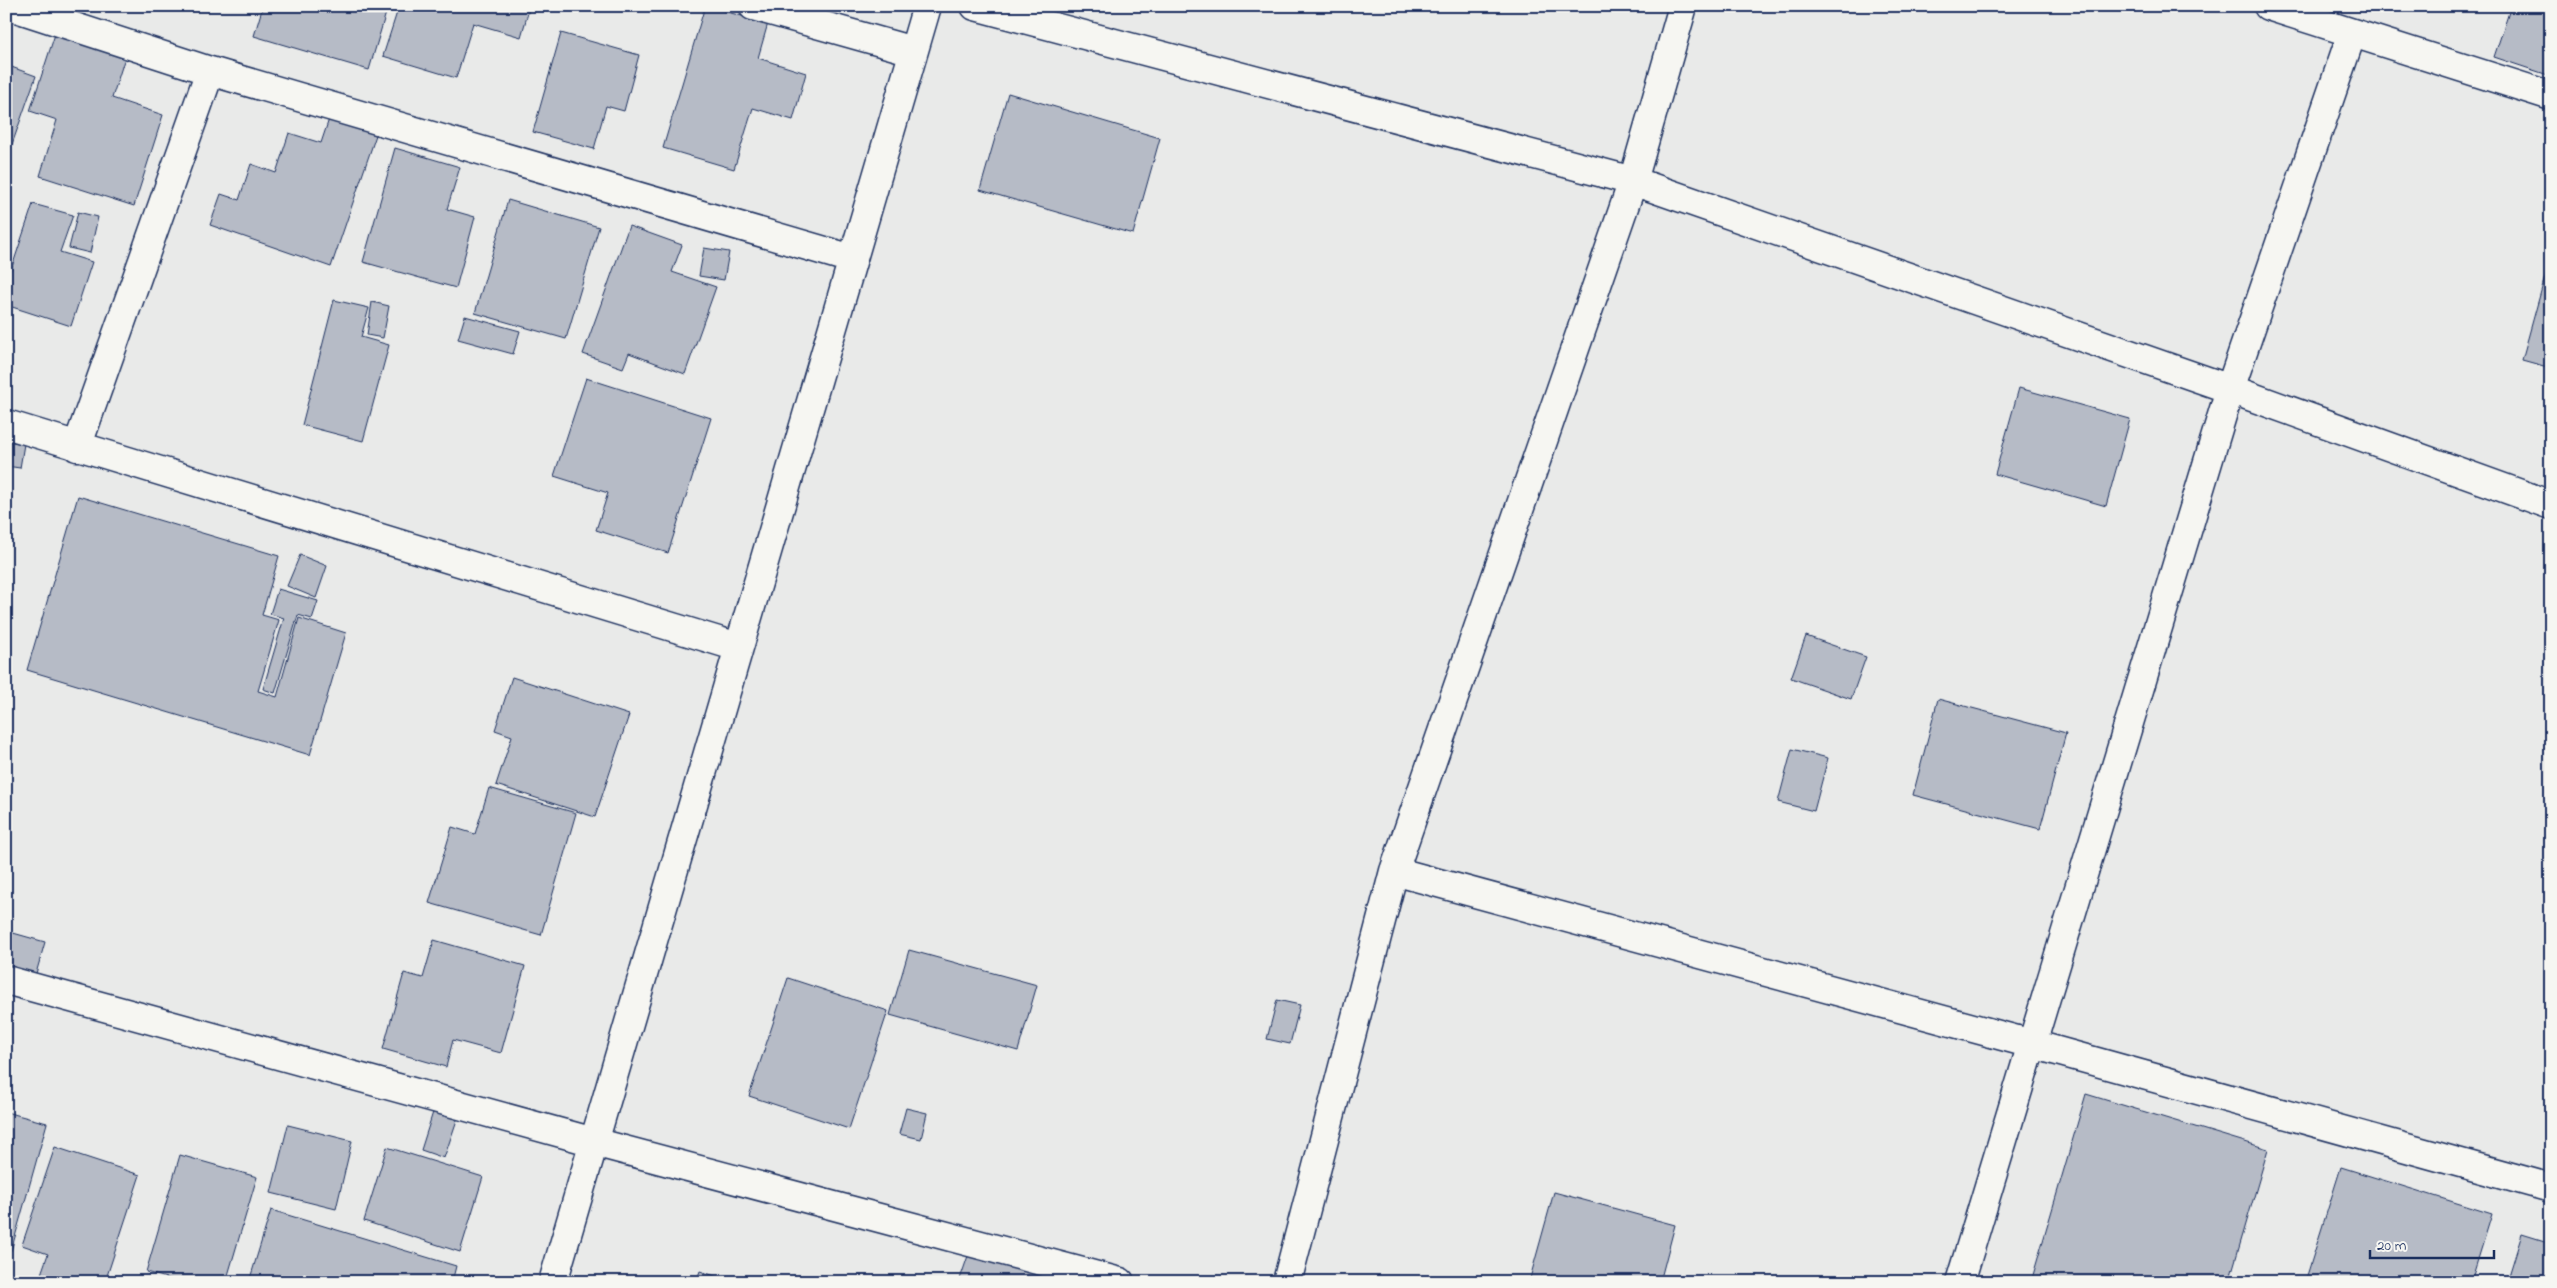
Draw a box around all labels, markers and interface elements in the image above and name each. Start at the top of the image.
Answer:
scale bar [2370,1228,2493,1260]
text: 20 m [2377,1235,2407,1257]

